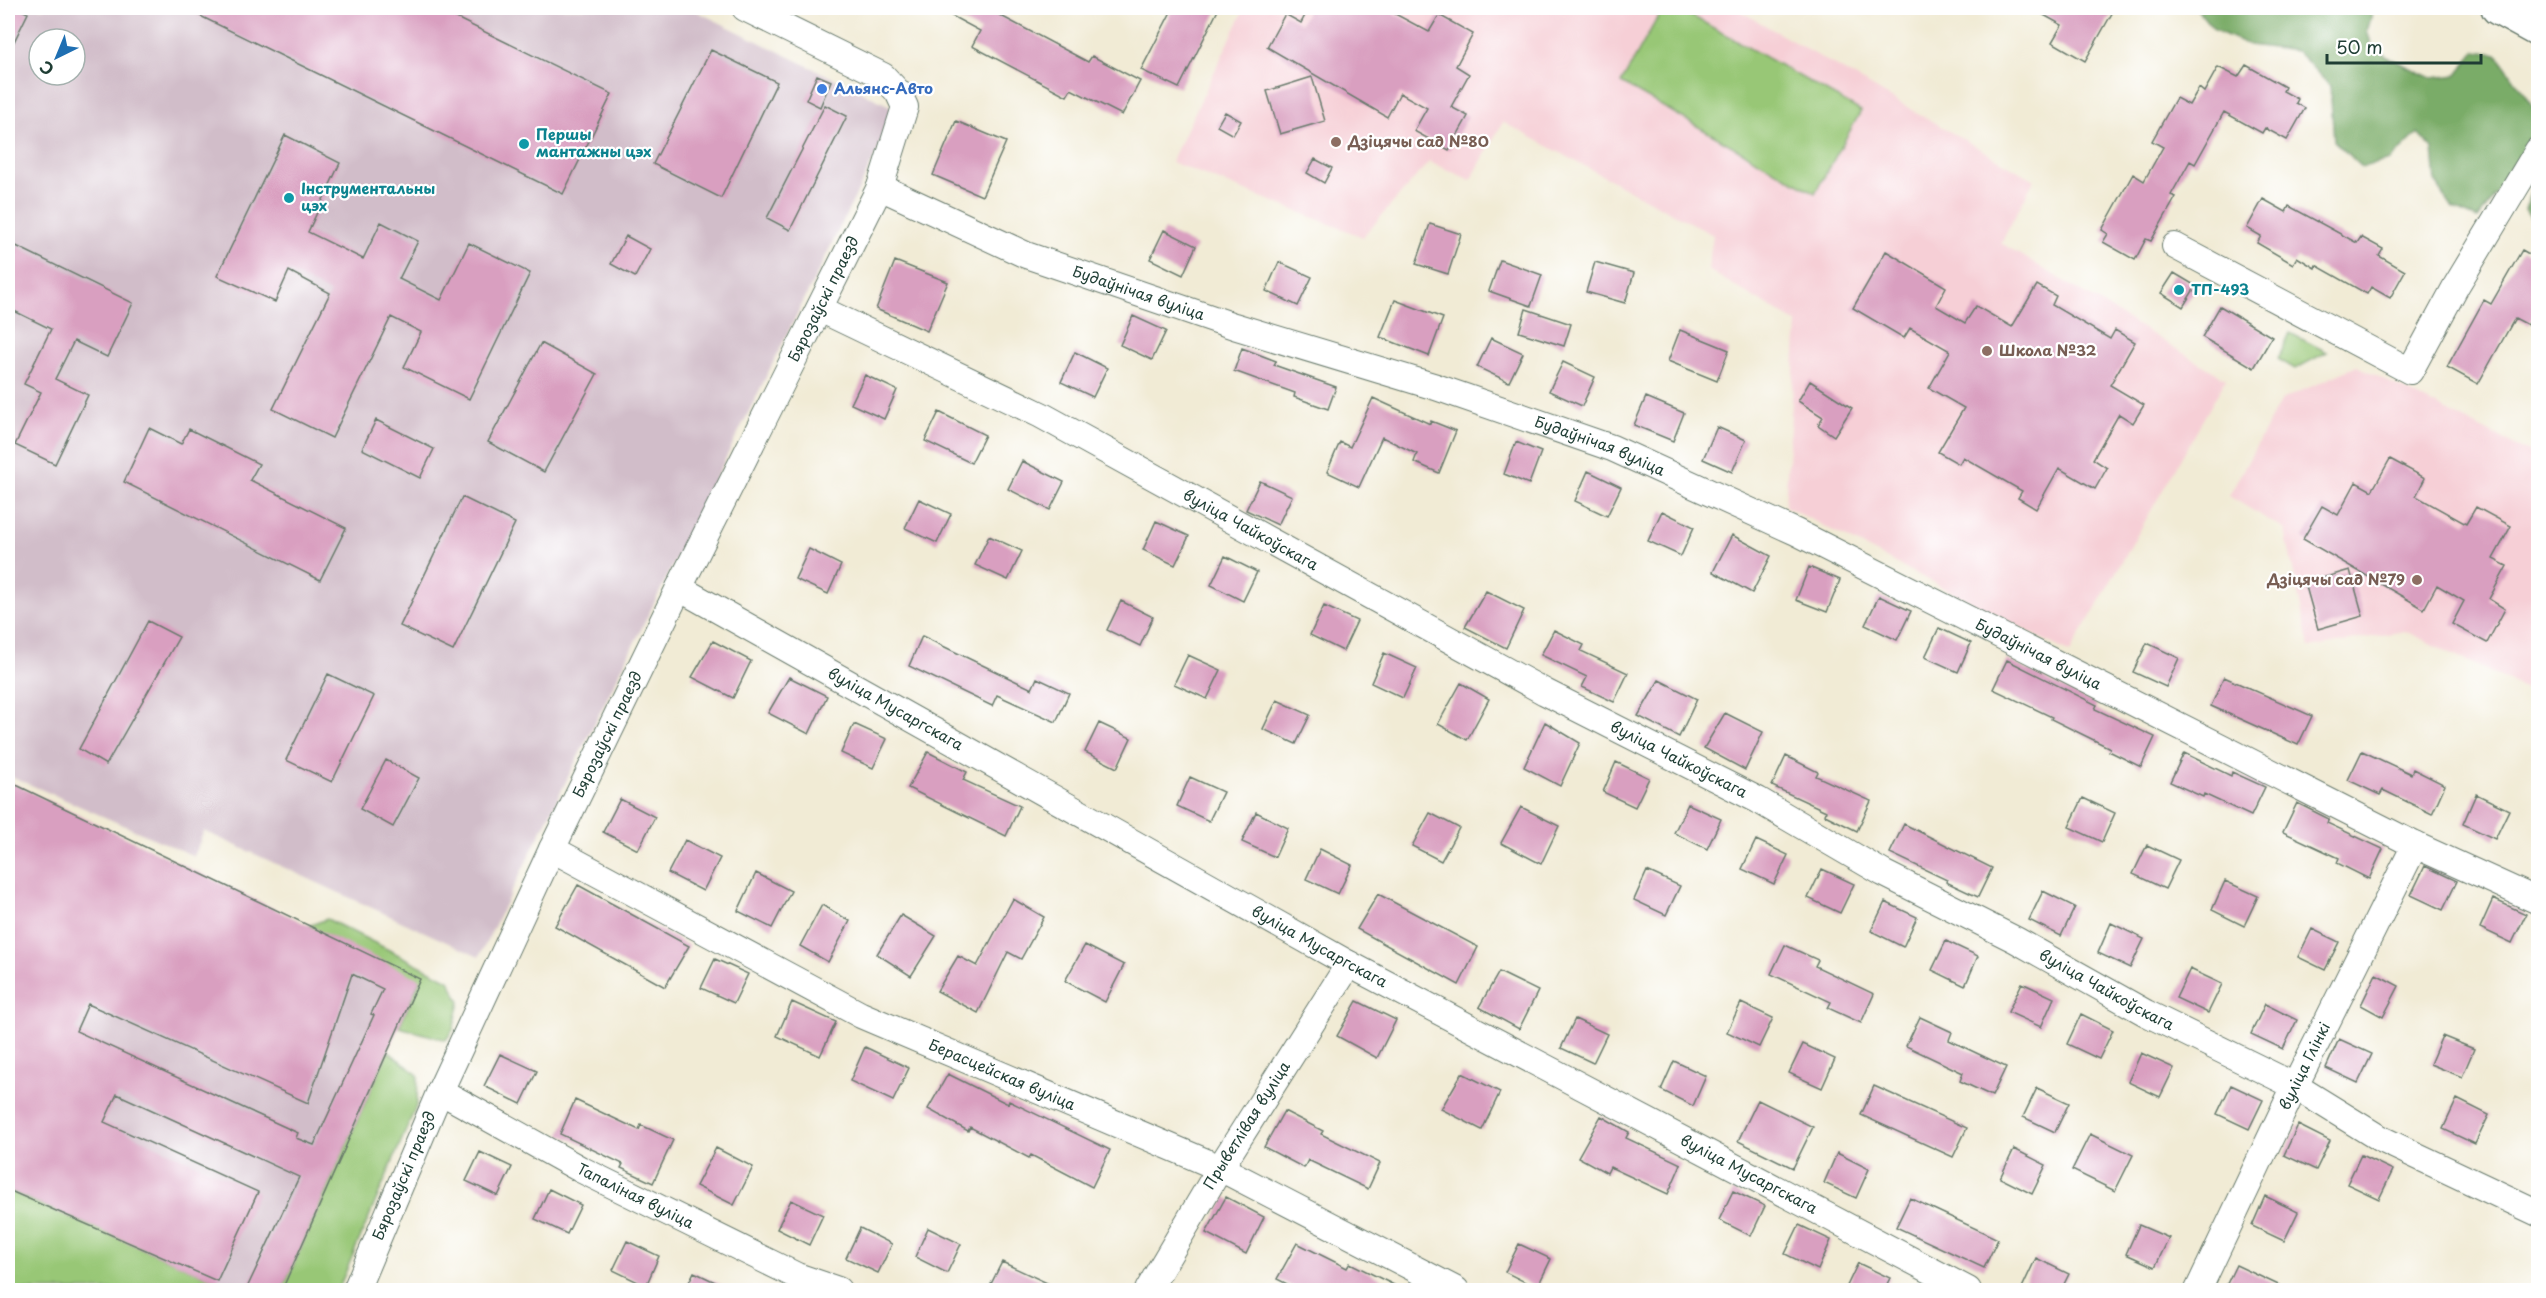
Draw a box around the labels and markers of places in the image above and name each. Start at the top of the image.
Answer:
place label: Альянс-Авто [834,76,933,99]
marker: Альянс-Авто [815,82,829,96]
place label: Першы мантажны цэх [536,122,651,162]
place label: Дзіцячы сад №80 [1347,129,1489,152]
marker: Дзіцячы сад №80 [1329,135,1343,149]
marker: Першы мантажны цэх [517,137,531,151]
place label: Інструментальны цэх [301,176,435,216]
marker: Інструментальны цэх [282,191,296,205]
place label: ТП-493 [2191,277,2249,300]
marker: ТП-493 [2172,283,2186,297]
place label: Школа №32 [1999,338,2097,361]
marker: Школа №32 [1980,344,1994,358]
place label: Дзіцячы сад №79 [2266,567,2405,590]
marker: Дзіцячы сад №79 [2410,573,2424,587]

